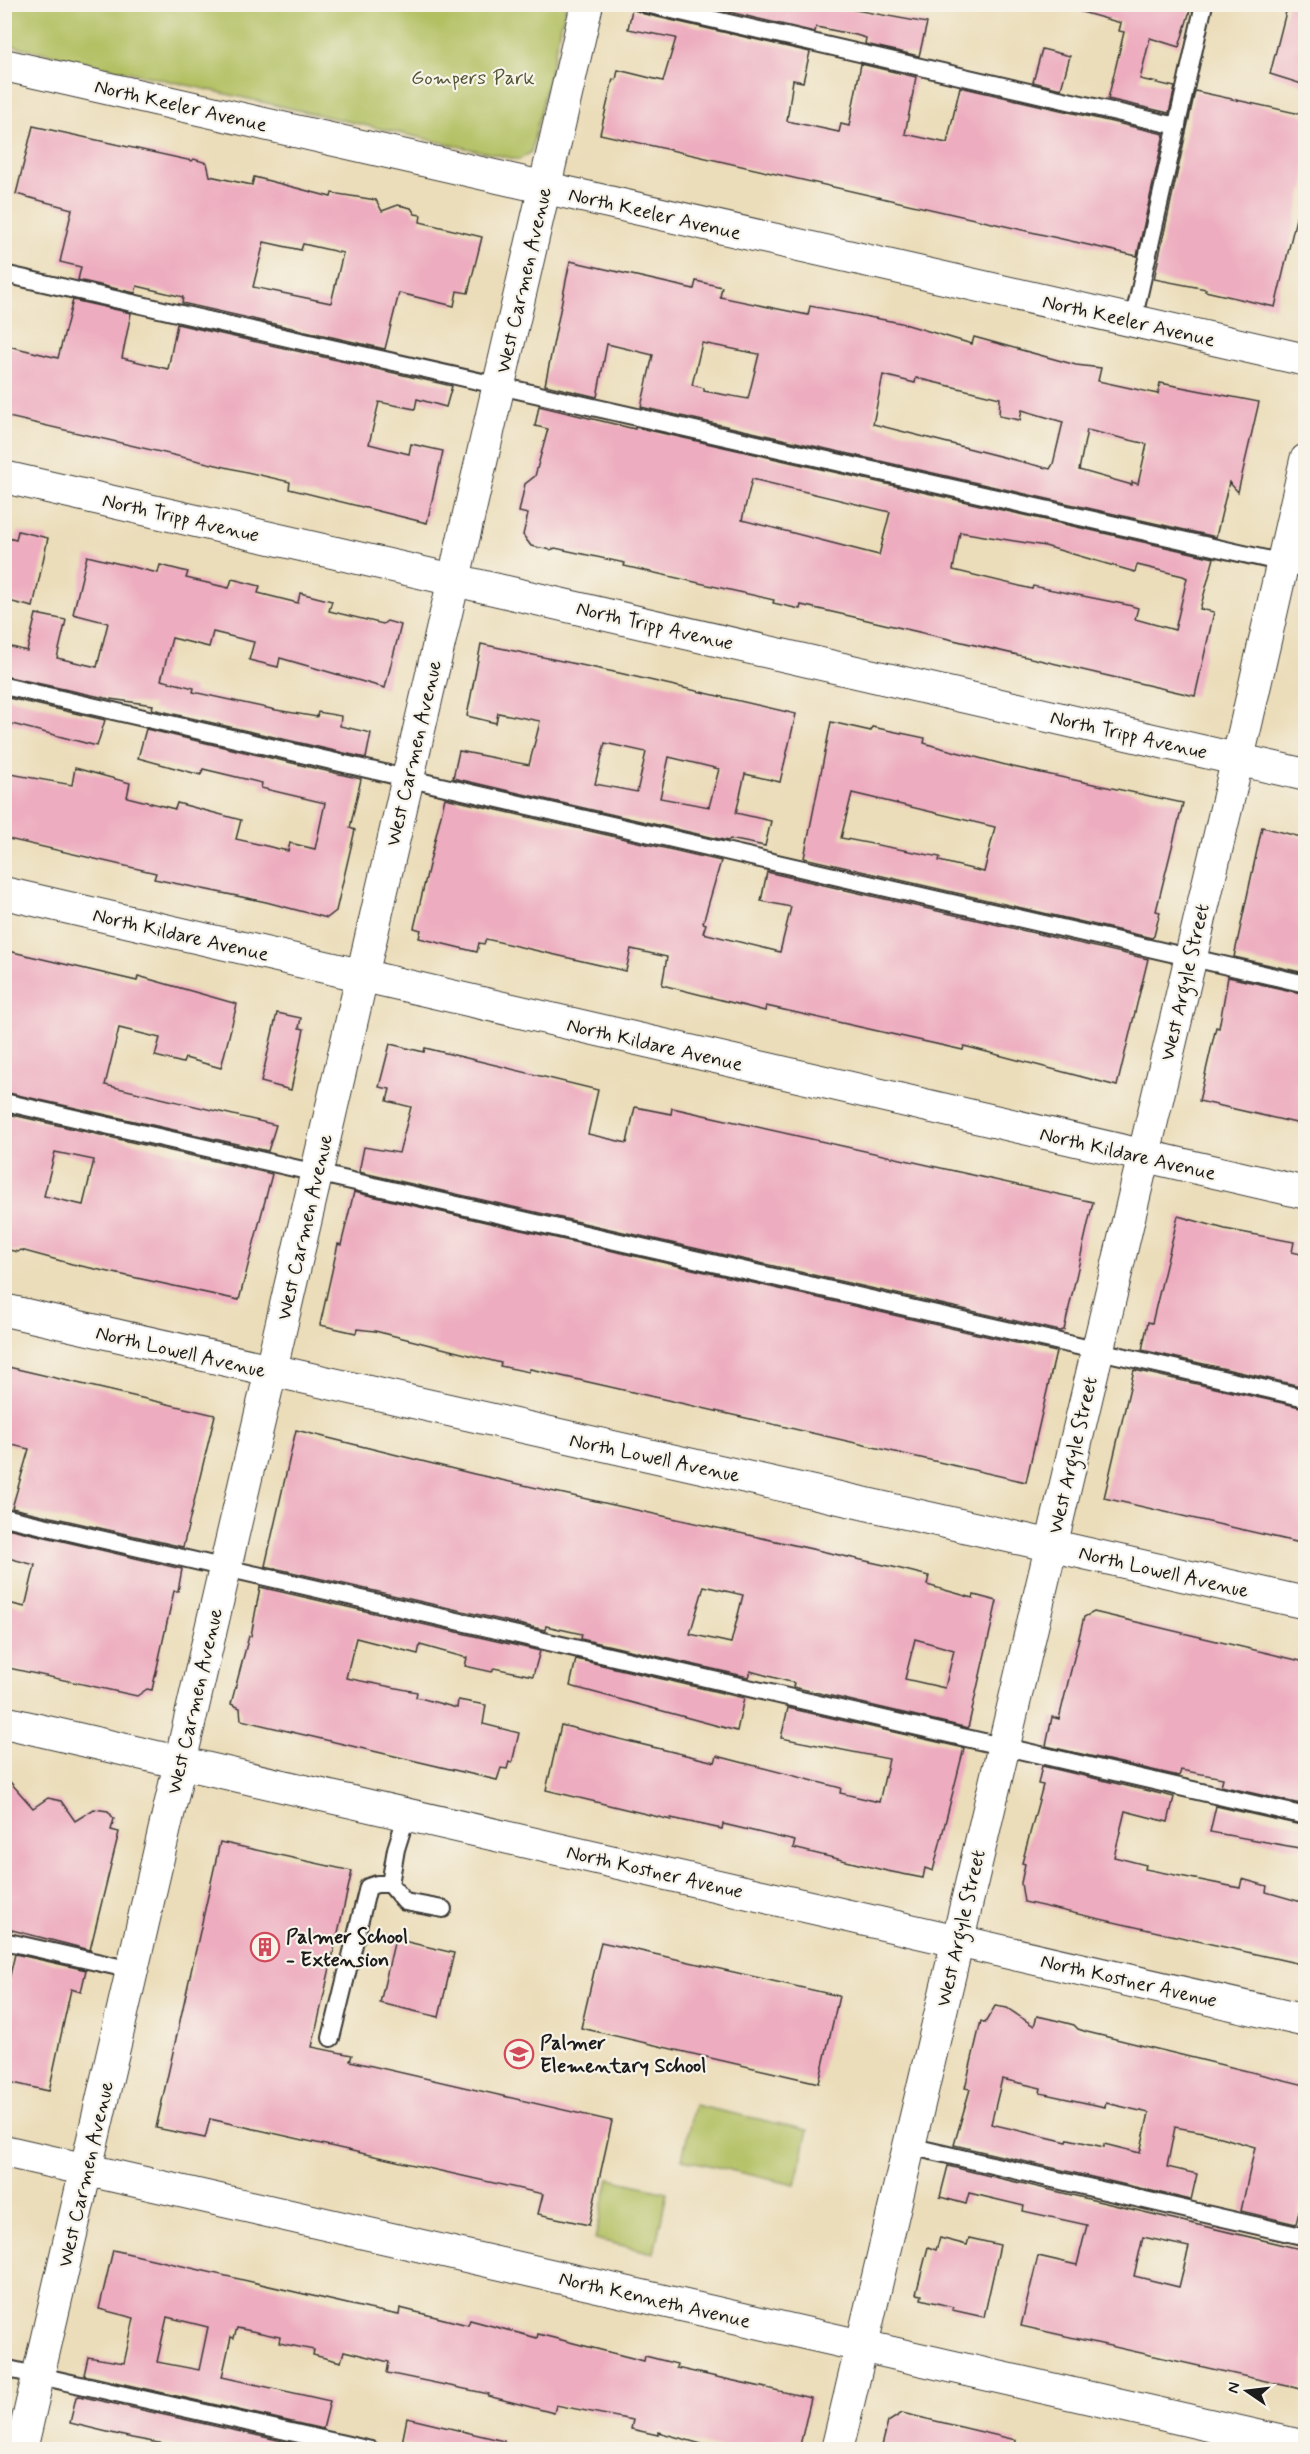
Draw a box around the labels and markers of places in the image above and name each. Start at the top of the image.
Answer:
place label: Palmer School - Extension [286,1924,408,1974]
building icon: Palmer School - Extension [249,1931,281,1963]
place label: Palmer Elementary School [540,2030,706,2080]
school or university icon: Palmer Elementary School [503,2038,535,2070]

